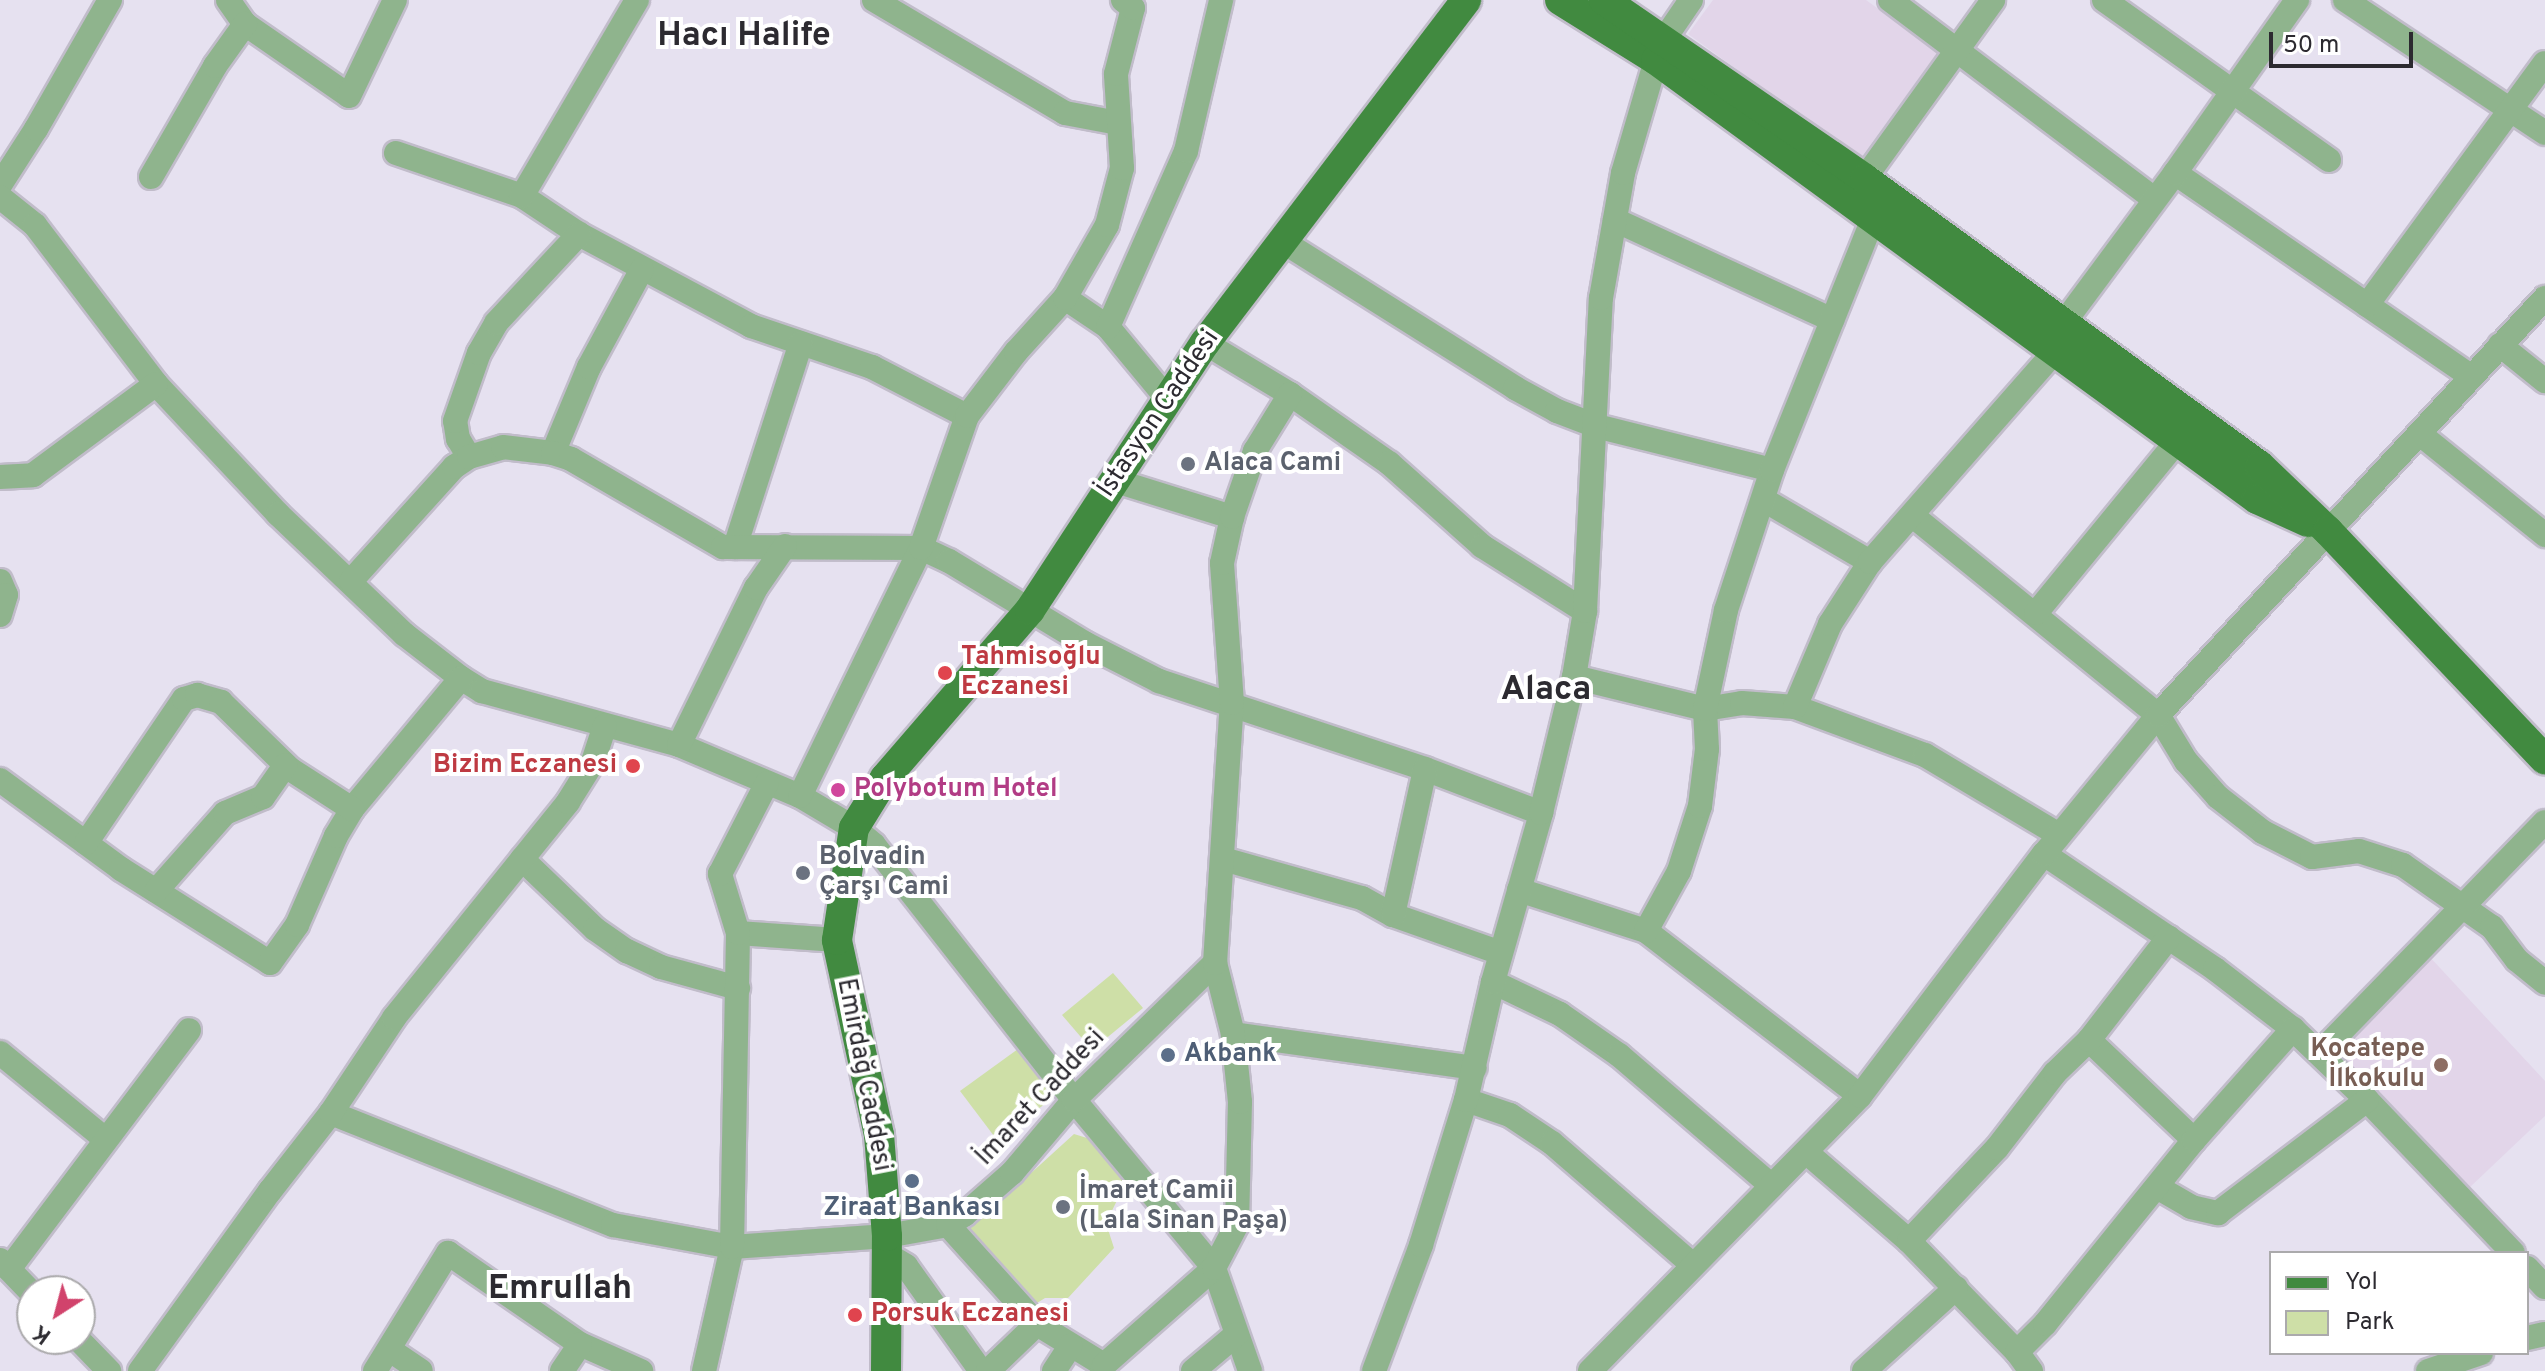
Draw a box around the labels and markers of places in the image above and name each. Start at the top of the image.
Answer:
place label: Alaca Cami [1204,448,1341,480]
marker: Alaca Cami [1179,455,1197,473]
place label: Tahmisoğlu Eczanesi [961,642,1101,704]
marker: Tahmisoğlu Eczanesi [936,664,954,682]
place label: Bizim Eczanesi [433,750,617,782]
marker: Bizim Eczanesi [624,757,642,775]
place label: Polybotum Hotel [854,774,1058,806]
marker: Polybotum Hotel [829,781,847,799]
place label: Bolvadin Çarşı Cami [819,842,949,904]
marker: Bolvadin Çarşı Cami [794,864,812,882]
place label: Kocatepe İlkokulu [2310,1034,2425,1096]
place label: Akbank [1184,1039,1277,1071]
marker: Akbank [1159,1046,1177,1064]
marker: Kocatepe İlkokulu [2432,1056,2450,1074]
marker: Ziraat Bankası [903,1172,921,1190]
place label: İmaret Camii (Lala Sinan Paşa) [1079,1176,1288,1238]
place label: Ziraat Bankası [824,1193,1000,1225]
marker: İmaret Camii (Lala Sinan Paşa) [1054,1198,1072,1216]
place label: Porsuk Eczanesi [871,1299,1069,1331]
marker: Porsuk Eczanesi [846,1306,864,1324]

